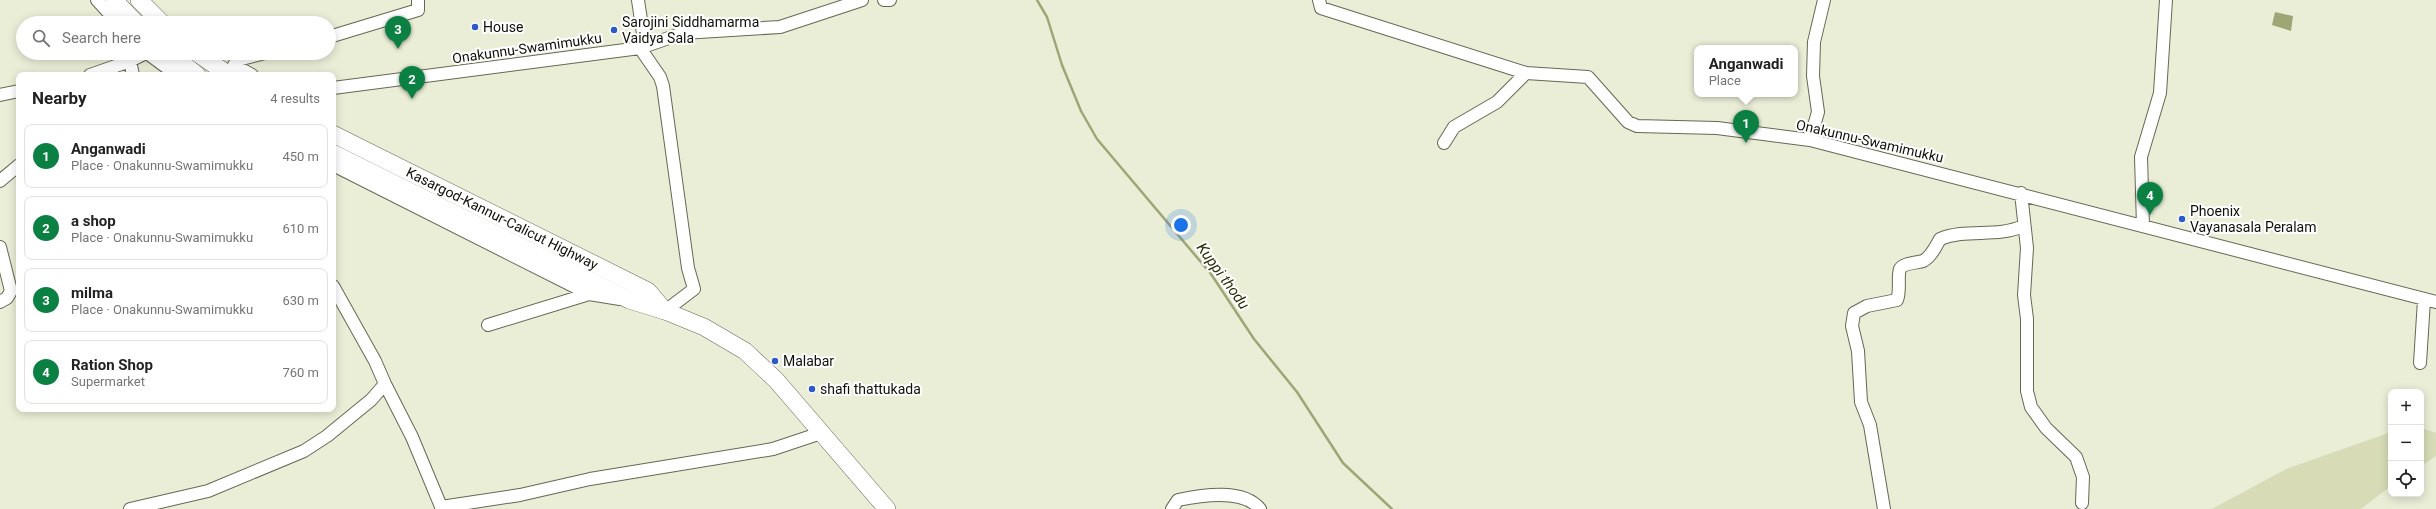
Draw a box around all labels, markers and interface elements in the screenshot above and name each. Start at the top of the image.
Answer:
place label: Sarojini Siddhamarma Vaidya Sala [622,14,759,46]
search box [16,16,336,60]
pin: 3 [385,16,411,49]
place label: House [483,19,523,35]
marker: House [470,22,480,32]
marker: Sarojini Siddhamarma Vaidya Sala [609,25,619,35]
icon: search [30,27,52,49]
text: Search here [62,29,141,47]
street label: Onakunnu-Swamimukku [451,30,603,66]
popup [1694,45,1798,97]
text: Anganwadi [1709,55,1783,73]
pin: 2 [399,66,425,99]
text: Place [1709,73,1741,88]
text: Nearby [32,88,87,108]
text: 4 results [270,91,320,106]
pin: 1 [1733,110,1759,143]
street label: Onakunnu-Swamimukku [1795,116,1945,166]
text: Anganwadi [71,140,146,158]
text: 1 [42,149,50,164]
text: 450 m [282,149,319,164]
text: Place · Onakunnu-Swamimukku [71,158,253,173]
street label: Kasargod-Kannur-Calicut Highway [404,164,601,273]
pin: 4 [2137,182,2163,215]
place label: Phoenix Vayanasala Peralam [2190,203,2316,235]
text: a shop [71,212,116,230]
marker: Phoenix Vayanasala Peralam [2177,214,2187,224]
your location [1171,215,1191,235]
text: 2 [42,221,50,236]
text: 610 m [282,221,319,236]
text: Place · Onakunnu-Swamimukku [71,230,253,245]
water label: Kuppi thodu [1193,239,1253,313]
text: milma [71,284,113,302]
text: 3 [42,293,50,308]
text: 630 m [282,293,319,308]
text: Place · Onakunnu-Swamimukku [71,302,253,317]
place label: Malabar [783,353,834,369]
text: Ration Shop [71,356,153,374]
marker: Malabar [770,356,780,366]
text: 4 [42,365,50,380]
text: 760 m [282,365,319,380]
text: Supermarket [71,374,145,389]
place label: shafi thattukada [820,381,921,397]
marker: shafi thattukada [807,384,817,394]
map controls [2388,389,2424,497]
button: + [2388,389,2424,425]
button: − [2388,425,2424,461]
button: locate [2388,461,2424,497]

